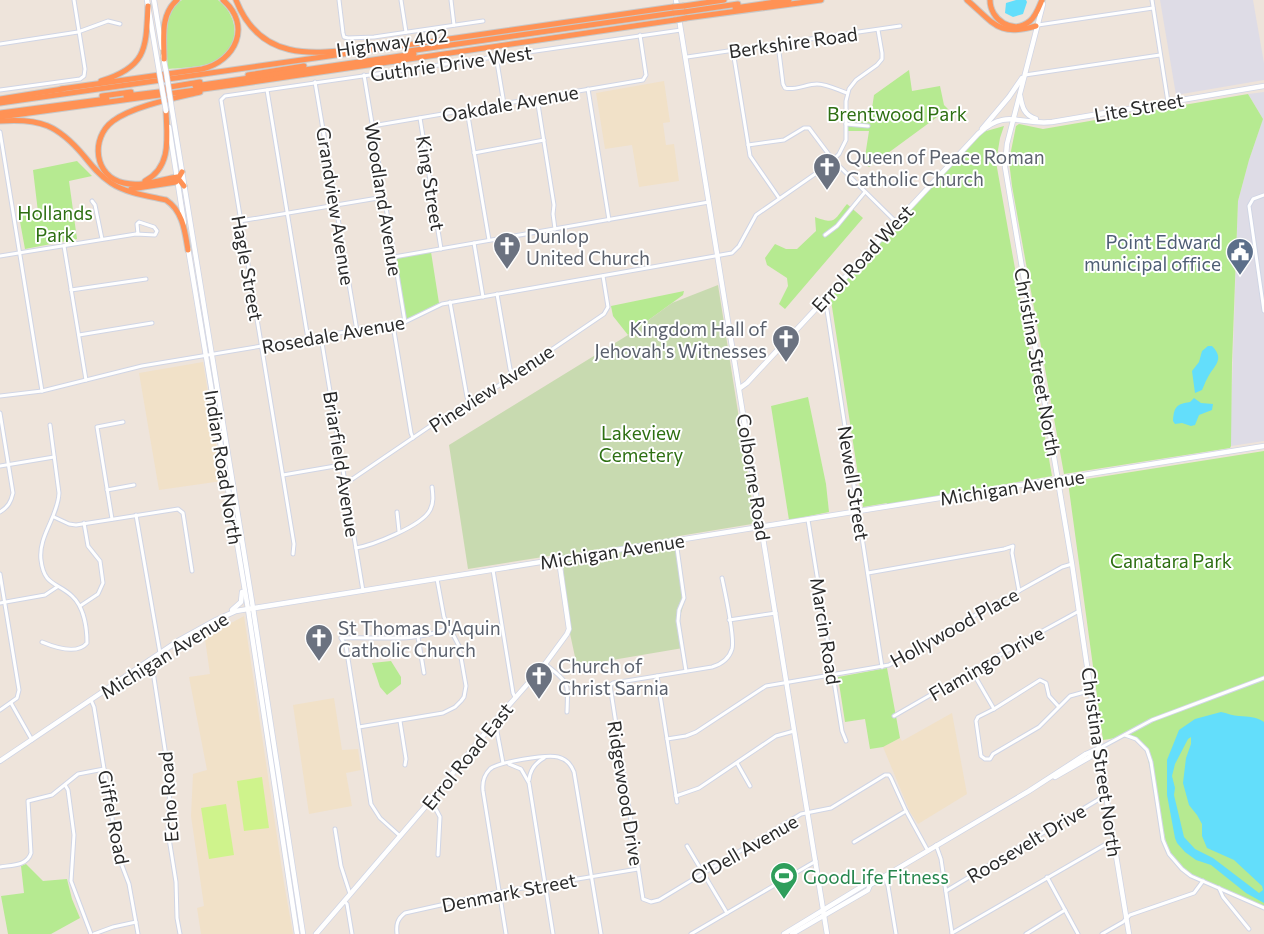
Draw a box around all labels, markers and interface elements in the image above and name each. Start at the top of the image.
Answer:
street label: Berkshire Road [727,22,859,62]
street label: Highway 402 [335,23,449,61]
street label: Guthrie Drive West [369,40,534,86]
street label: Oakdale Avenue [440,80,580,126]
street label: Lite Street [1092,88,1186,126]
park label: Brentwood Park [827,102,967,125]
street label: Woodland Avenue [360,120,408,278]
street label: Grandview Avenue [312,125,360,287]
street label: King Street [412,134,450,232]
place label: Queen of Peace Roman Catholic Church [846,145,1045,190]
church icon: Queen of Peace Roman Catholic Church [812,152,842,191]
street label: Errol Road West [806,199,918,316]
park label: Hollands Park [17,201,93,246]
street label: Hagle Street [227,213,269,323]
place label: Dunlop United Church [526,224,650,269]
place label: Point Edward municipal office [1084,230,1221,275]
church icon: Dunlop United Church [492,231,522,270]
public building icon: Point Edward municipal office [1225,237,1255,276]
street label: Christina Street North [1010,266,1066,458]
street label: Rosedale Avenue [260,310,406,358]
place label: Kingdom Hall of Jehovah's Witnesses [594,317,767,362]
church icon: Kingdom Hall of Jehovah's Witnesses [771,324,801,363]
street label: Pineview Avenue [424,339,558,437]
street label: Indian Road North [200,388,248,546]
street label: Briarfield Avenue [319,389,365,539]
street label: Colborne Road [733,412,775,542]
park label: Lakeview Cemetery [599,421,683,466]
street label: Newell Street [834,424,874,542]
street label: Michigan Avenue [938,464,1086,510]
street label: Michigan Avenue [538,528,686,574]
park label: Canatara Park [1110,549,1232,572]
street label: Marcin Road [806,576,846,686]
street label: Hollywood Place [886,582,1022,672]
street label: Michigan Avenue [96,607,232,703]
place label: St Thomas D'Aquin Catholic Church [338,616,501,661]
street label: Flamingo Drive [924,621,1048,705]
church icon: St Thomas D'Aquin Catholic Church [304,623,334,662]
place label: Church of Christ Sarnia [558,654,669,699]
church icon: Church of Christ Sarnia [524,661,554,700]
street label: Christina Street North [1077,666,1127,858]
street label: Errol Road East [417,697,517,814]
street label: Ridgewood Drive [603,719,649,867]
street label: Echo Road [153,751,183,843]
street label: Giffel Road [94,768,134,866]
street label: Roosevelt Drive [962,798,1090,888]
street label: O'Dell Avenue [686,809,802,889]
sports icon: GoodLife Fitness [769,861,799,900]
place label: GoodLife Fitness [803,865,949,888]
street label: Denmark Street [440,868,578,916]

